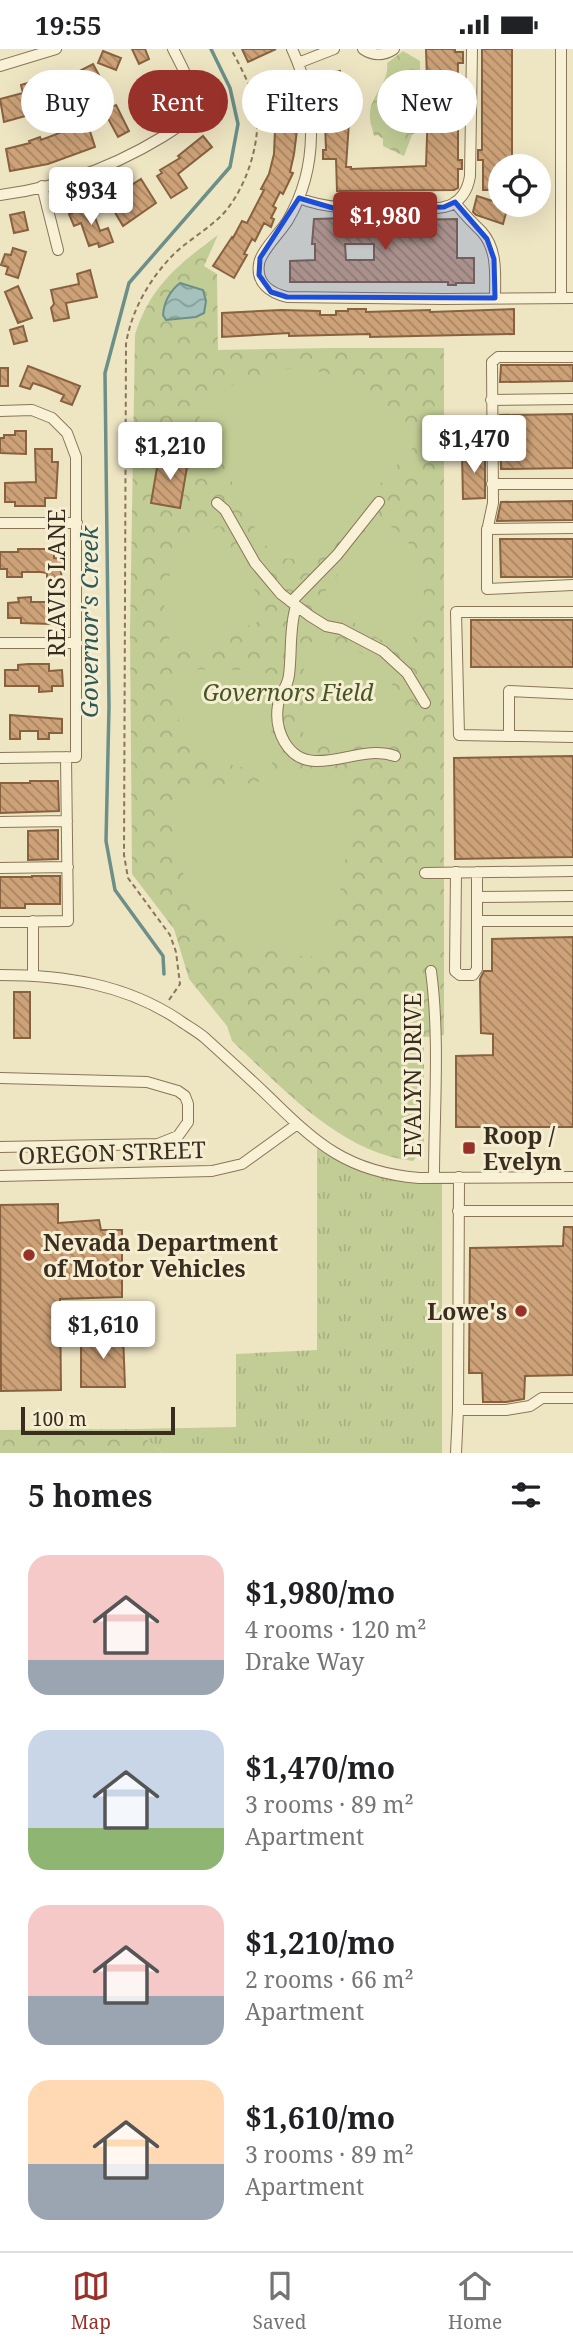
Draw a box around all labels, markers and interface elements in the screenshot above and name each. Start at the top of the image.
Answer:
text: 19:55 [35,7,102,43]
chip: Buy [21,70,114,133]
chip: Rent [128,70,228,133]
chip: Filters [242,70,363,133]
chip: New [377,70,477,133]
map controls [488,154,551,217]
button: locate [488,154,551,217]
pin: $934 [50,167,132,227]
text: $934 [65,174,117,206]
pin: $1,980 [328,193,442,252]
text: $1,980 [349,199,421,231]
pin: $1,470 [417,415,531,475]
text: $1,470 [438,422,510,454]
pin: $1,210 [113,423,227,482]
text: $1,210 [134,429,206,461]
street label: REAVIS LANE [40,509,72,657]
water label: Governor's Creek [72,525,105,718]
park label: Governors Field [203,676,374,708]
street label: EVALYN DRIVE [396,993,428,1157]
place label: Roop / Evelyn [483,1119,562,1177]
street label: OREGON STREET [18,1133,206,1171]
marker: Roop / Evelyn [461,1140,477,1156]
place label: Nevada Department of Motor Vehicles [43,1226,278,1284]
marker: Nevada Department of Motor Vehicles [21,1247,37,1263]
place label: Lowe's [427,1295,507,1327]
pin: $1,610 [46,1301,160,1361]
marker: Lowe's [513,1303,529,1319]
text: $1,610 [67,1308,139,1340]
scale bar [21,1404,175,1436]
text: 100 m [32,1406,87,1432]
text: 5 homes [28,1475,152,1516]
icon: filters [507,1476,545,1514]
text: $1,980/mo [245,1572,395,1613]
icon: home [84,1583,168,1667]
text: 4 rooms · 120 m² [245,1613,427,1645]
text: Drake Way [245,1645,364,1677]
text: $1,470/mo [245,1747,395,1788]
icon: home [84,1758,168,1842]
text: 3 rooms · 89 m² [245,1788,414,1820]
text: Apartment [245,1820,364,1852]
text: $1,210/mo [245,1922,395,1963]
icon: home [84,1933,168,2017]
text: 2 rooms · 66 m² [245,1963,414,1995]
text: Apartment [245,1995,364,2027]
text: $1,610/mo [245,2097,395,2138]
icon: home [84,2108,168,2192]
text: 3 rooms · 89 m² [245,2138,414,2170]
text: Apartment [245,2170,364,2202]
tab: Map [71,2267,111,2335]
tab: Saved [253,2267,306,2335]
tab: Home [448,2267,502,2335]

